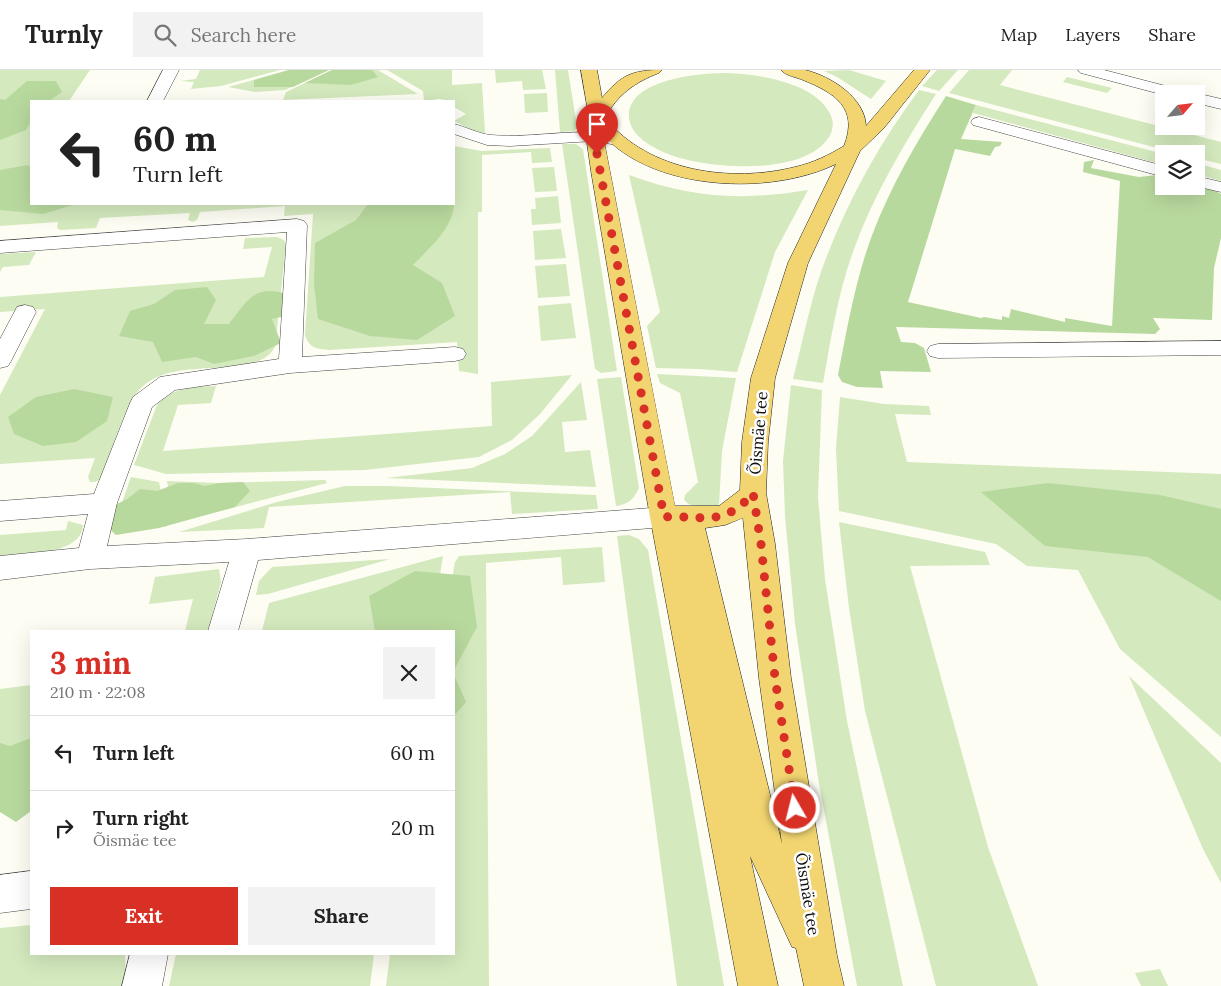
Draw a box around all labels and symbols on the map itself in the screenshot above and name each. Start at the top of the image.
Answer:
north arrow [1155,85,1205,135]
pin [576,103,618,154]
street label: Õismäe tee [744,390,772,475]
position arrow [768,781,820,833]
street label: Õismäe tee [792,851,824,937]

